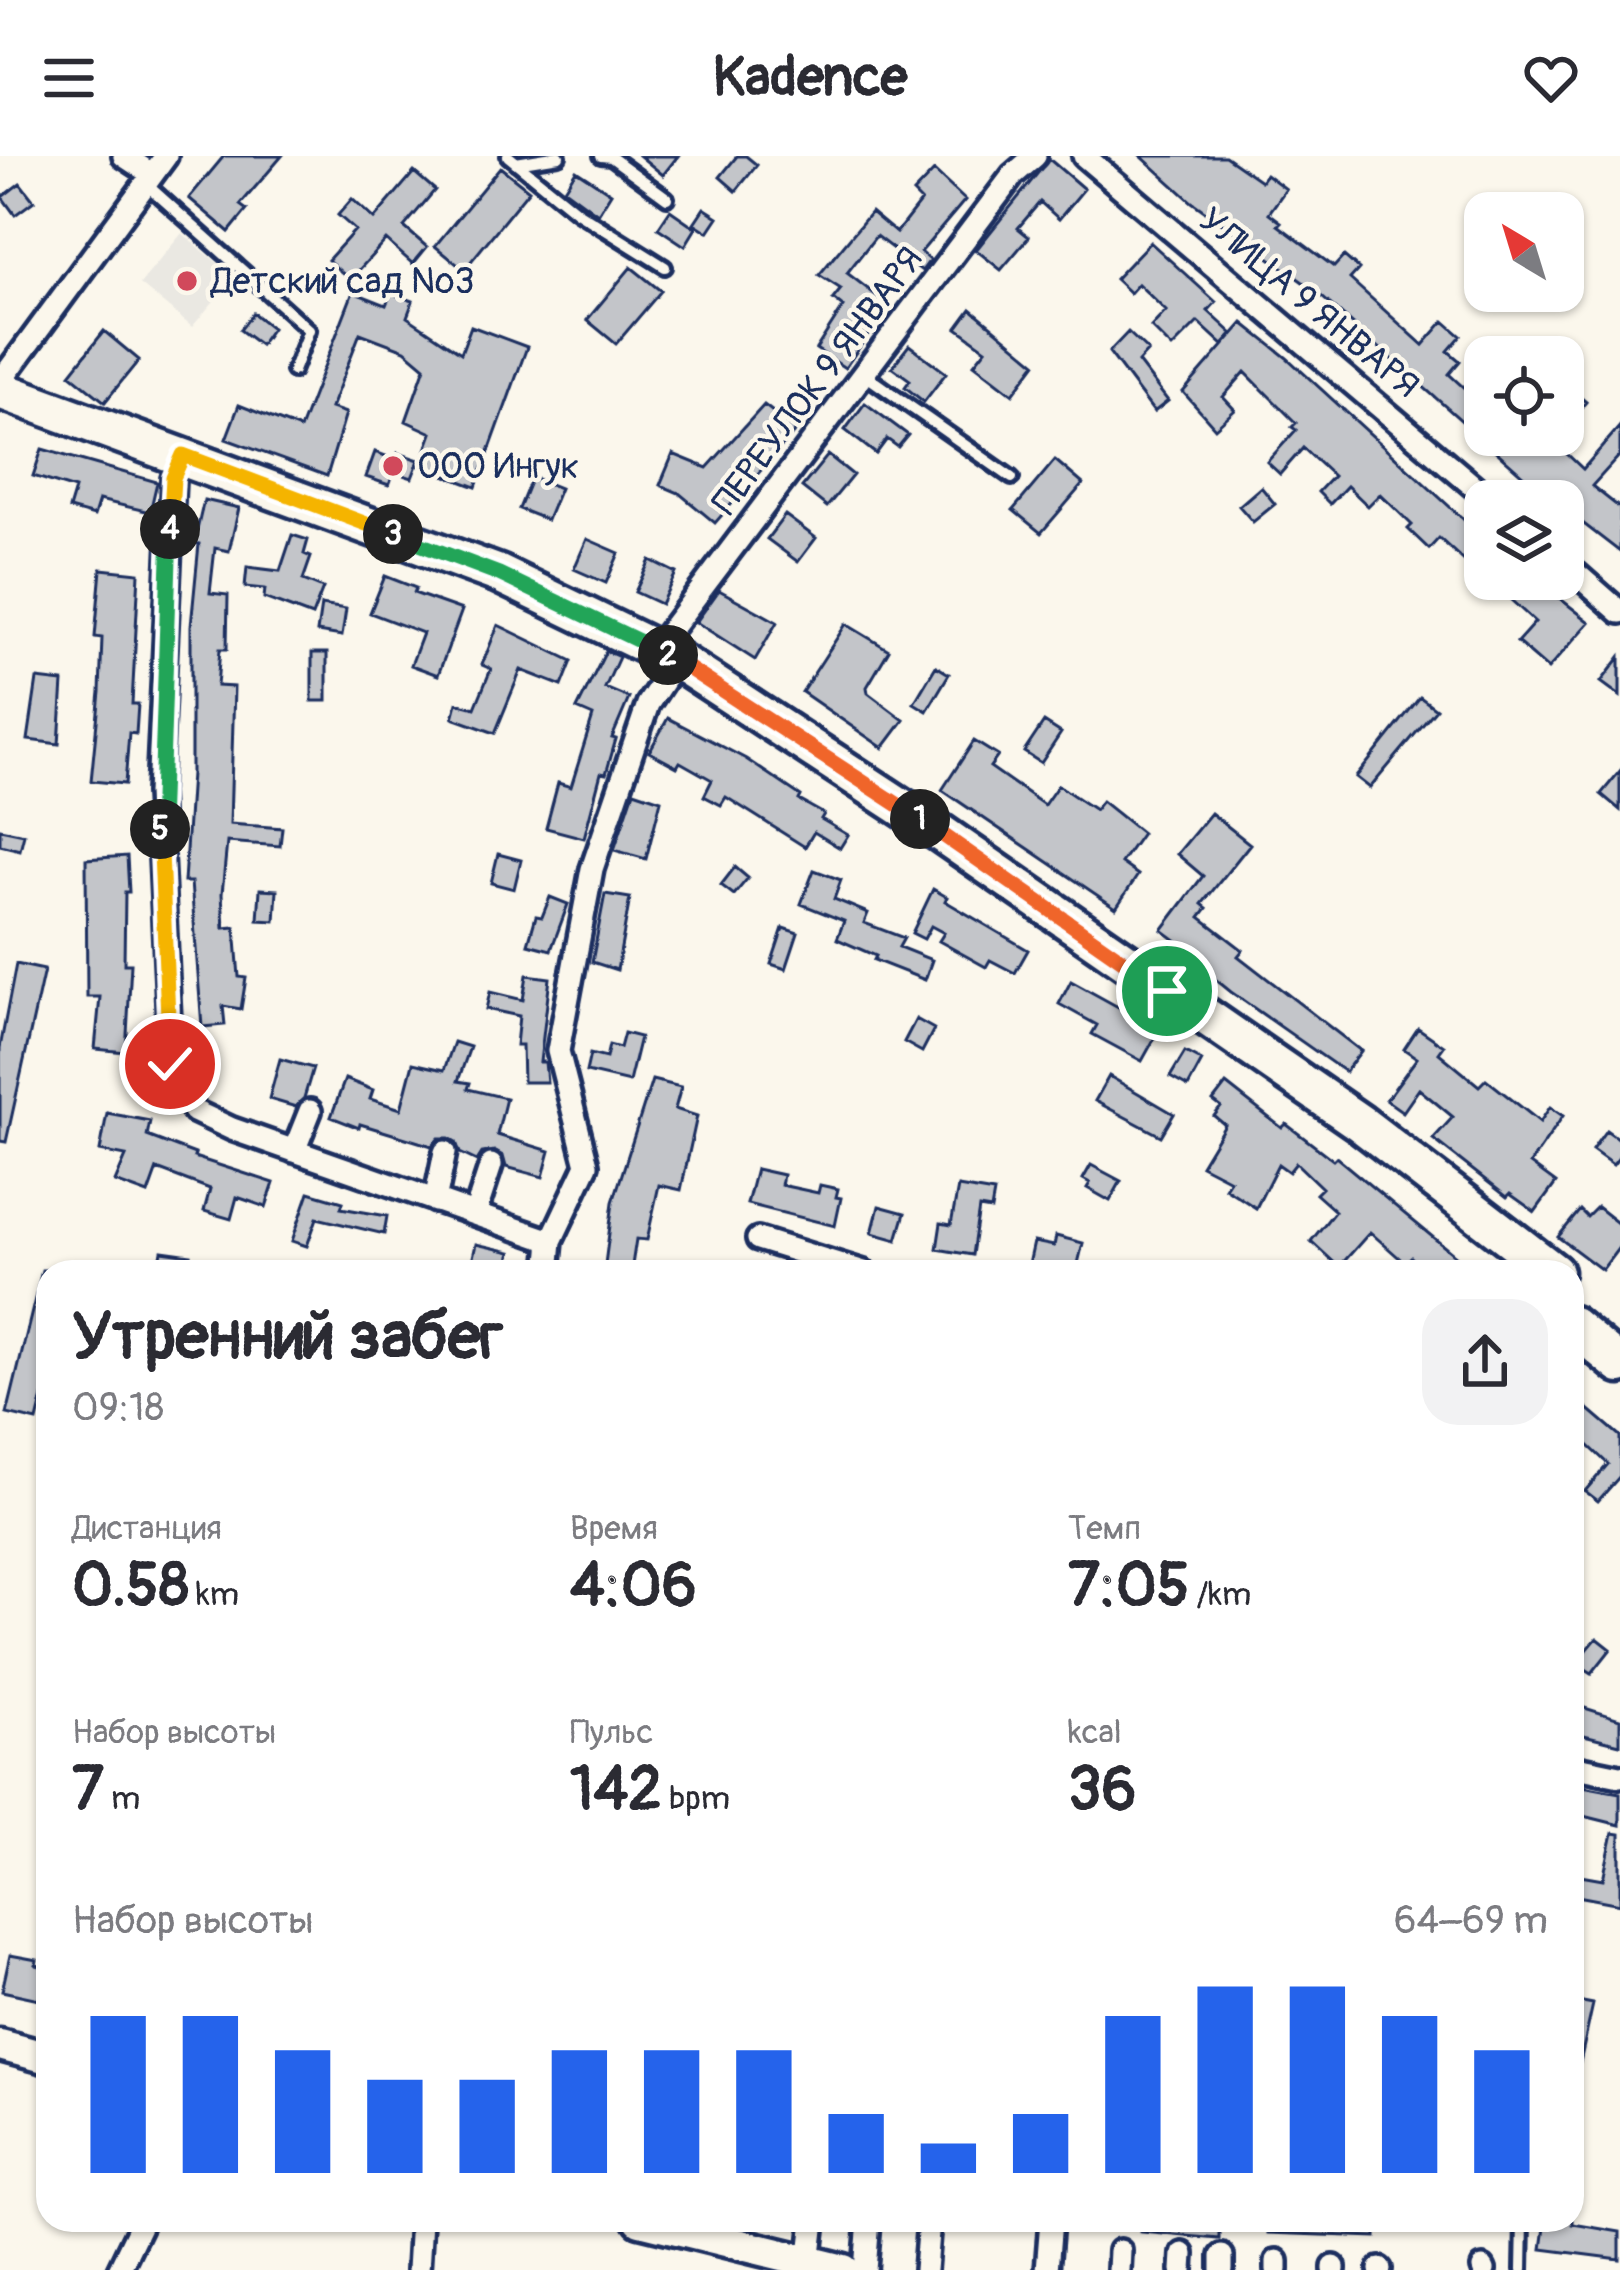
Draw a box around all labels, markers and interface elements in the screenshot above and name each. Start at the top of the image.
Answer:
text: Kadence [713,44,907,112]
icon: menu [36,45,102,111]
icon: heart [1518,45,1584,111]
north arrow [1464,192,1584,312]
map controls [1464,192,1584,600]
street label: УЛИЦА 9 ЯНВАРЯ [1190,198,1428,408]
street label: ПЕРЕУЛОК 9 ЯНВАРЯ [703,238,933,524]
place label: Детский сад №3 [209,259,475,304]
marker: Детский сад №3 [174,268,200,294]
button: locate [1464,336,1584,456]
place label: ООО Ингук [417,444,579,489]
marker: ООО Ингук [380,453,406,479]
button: layers [1464,480,1584,600]
pin: 4 [140,499,200,559]
pin: 3 [363,504,423,564]
text: 4 [160,508,180,549]
text: 3 [384,513,402,554]
pin: 2 [638,625,698,685]
text: 2 [659,634,677,675]
pin: 1 [890,789,950,849]
text: 1 [914,798,926,839]
pin: 5 [130,799,190,859]
text: 5 [151,808,169,849]
pin [1116,940,1218,1042]
icon: arrive [1134,958,1200,1024]
pin [119,1013,221,1115]
icon: check [137,1031,203,1097]
text: Утренний забег [72,1296,503,1379]
button: share [1422,1299,1548,1425]
text: 09:18 [72,1383,164,1432]
text: Дистанция [72,1508,222,1549]
text: Время [570,1508,658,1549]
text: Темп [1068,1508,1141,1549]
text: 0.58 [72,1549,189,1624]
text: 4:06 [570,1549,697,1624]
text: 7:05 [1068,1549,1189,1624]
text: km [189,1574,239,1615]
text: /km [1189,1574,1251,1615]
text: Набор высоты [72,1712,276,1753]
text: Пульс [570,1712,653,1753]
text: kcal [1068,1712,1122,1753]
text: 7 [72,1753,104,1828]
text: 142 [570,1753,662,1828]
text: 36 [1068,1753,1136,1828]
text: m [104,1778,140,1819]
text: bpm [662,1778,730,1819]
text: Набор высоты [72,1896,314,1945]
text: 64–69 m [1394,1896,1548,1945]

